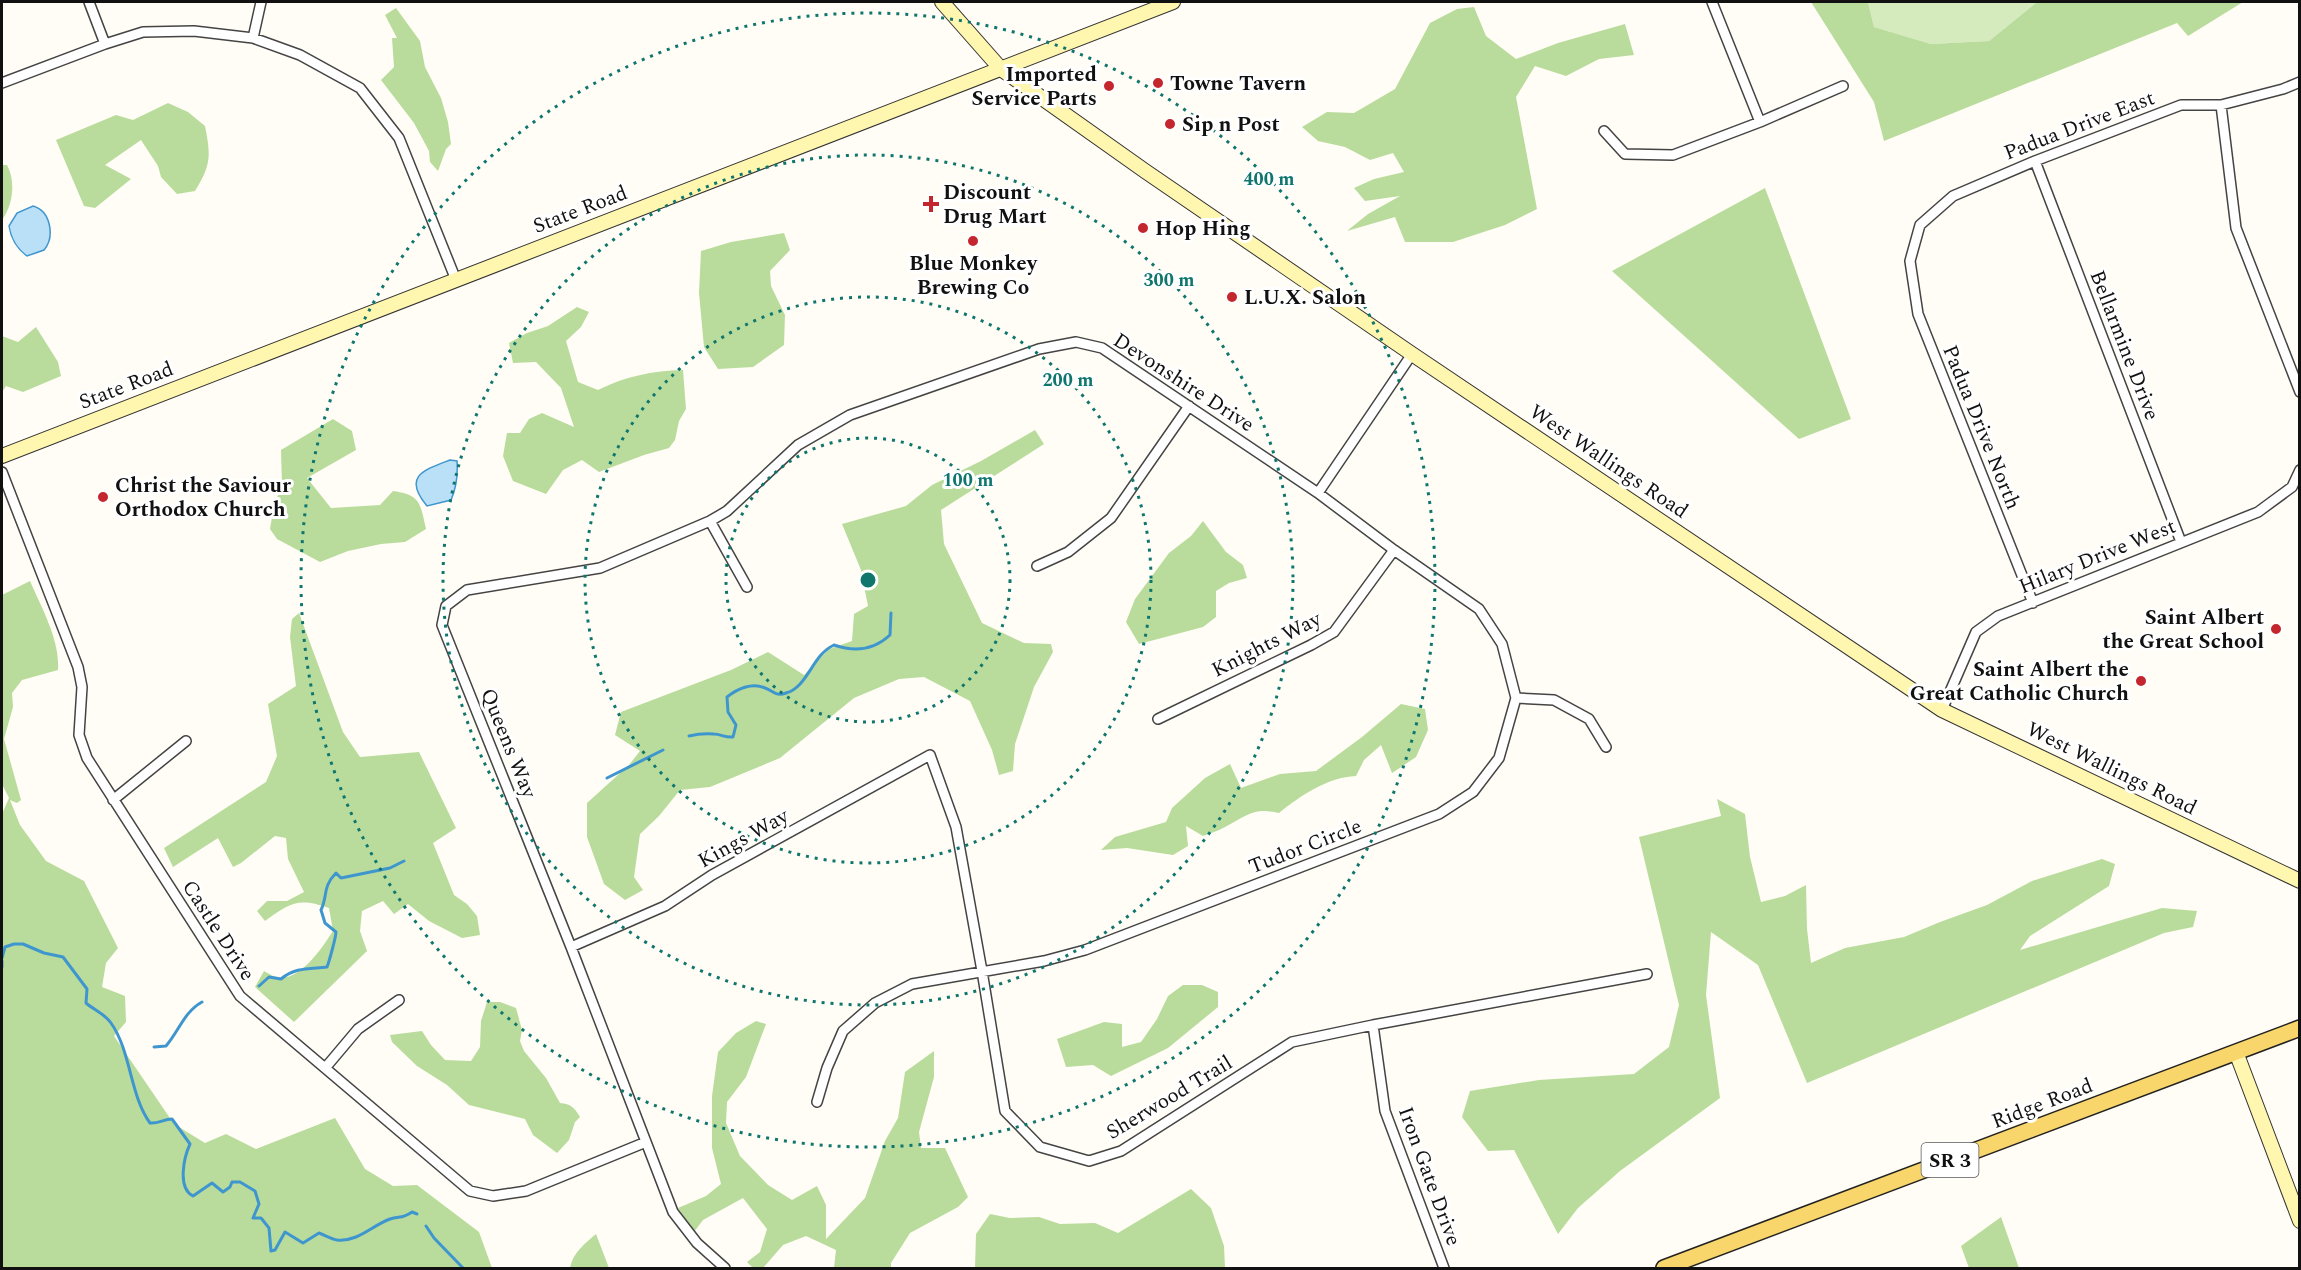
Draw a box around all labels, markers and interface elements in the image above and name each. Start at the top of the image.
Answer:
place label: Imported Service Parts [971,59,1097,115]
place label: Towne Tavern [1170,68,1306,100]
marker: Towne Tavern [1151,76,1165,90]
marker: Imported Service Parts [1102,79,1116,93]
street label: Padua Drive East [1999,82,2159,169]
place label: Sip n Post [1182,109,1280,141]
marker: Sip n Post [1163,117,1177,131]
text: 400 m [1243,166,1295,193]
street label: State Road [528,177,632,243]
place label: Discount Drug Mart [943,177,1047,233]
marker: Discount Drug Mart [924,197,938,211]
place label: Hop Hing [1155,213,1251,245]
marker: Hop Hing [1136,221,1150,235]
marker: Blue Monkey Brewing Co [966,234,980,248]
place label: Blue Monkey Brewing Co [909,248,1038,304]
street label: Bellarmine Drive [2081,266,2167,425]
text: 300 m [1143,267,1195,294]
place label: L.U.X. Salon [1244,282,1366,314]
marker: L.U.X. Salon [1225,290,1239,304]
street label: Devonshire Drive [1106,325,1261,441]
street label: Padua Drive North [1933,340,2029,515]
street label: State Road [74,353,178,419]
text: 200 m [1042,367,1094,394]
street label: West Wallings Road [1522,397,1695,527]
text: 100 m [942,467,994,494]
place label: Christ the Saviour Orthodox Church [115,470,291,526]
marker: Christ the Saviour Orthodox Church [96,490,110,504]
street label: Hilary Drive West [2014,511,2181,603]
centre of rings [858,570,878,590]
place label: Saint Albert the Great School [2102,602,2264,658]
street label: Knights Way [1206,603,1328,686]
marker: Saint Albert the Great School [2269,622,2283,636]
place label: Saint Albert the Great Catholic Church [1910,654,2129,710]
marker: Saint Albert the Great Catholic Church [2134,674,2148,688]
street label: Queens Way [472,684,545,804]
street label: West Wallings Road [2021,714,2202,824]
street label: Kings Way [692,800,796,877]
street label: Tudor Circle [1244,811,1367,883]
street label: Castle Drive [173,874,263,987]
street label: Sherwood Trail [1100,1047,1239,1148]
street label: Ridge Road [1987,1070,2098,1138]
street label: Iron Gate Drive [1389,1102,1469,1250]
road number: SR 3 [1922,1143,1978,1177]

